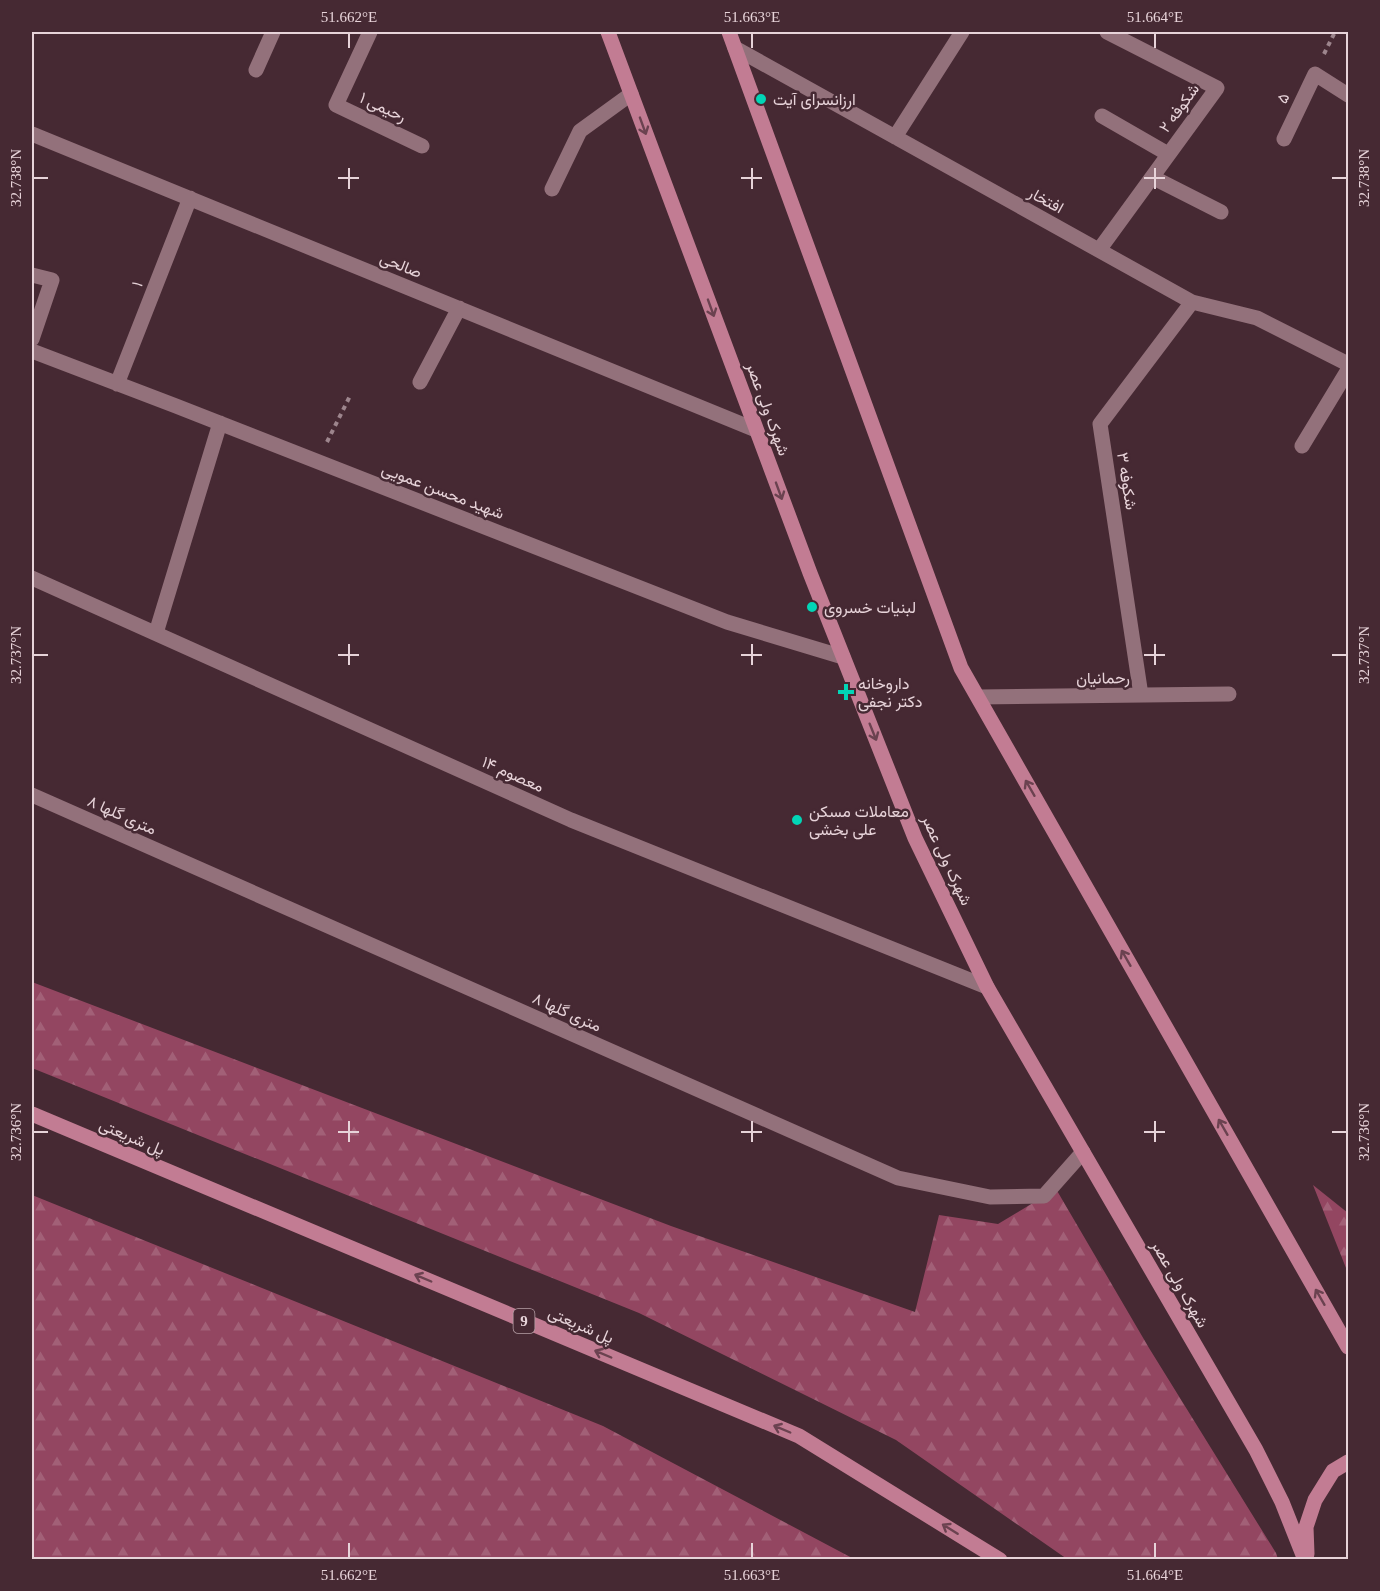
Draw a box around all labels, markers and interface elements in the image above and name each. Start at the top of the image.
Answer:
text: 51.662°E [321,9,377,25]
text: 51.663°E [724,9,780,25]
text: 51.664°E [1127,9,1183,25]
street label: شکوفه ۲ [1156,80,1204,137]
street label: رحیمی ۱ [356,89,409,127]
street label: ۵ [1273,90,1293,106]
place label: ارزانسرای آیت [773,91,856,110]
marker: ارزانسرای آیت [754,92,768,106]
one-way arrow [638,116,649,135]
text: 32.738°N [8,149,24,207]
text: 32.738°N [1356,149,1372,207]
street label: افتخار [1024,183,1066,218]
street label: صالحی [377,249,424,283]
street label: ۱ [128,279,146,289]
one-way arrow [707,299,718,317]
street label: شهرک ولی عصر [741,359,793,458]
street label: شکوفه ۳ [1112,451,1140,511]
street label: شهید محسن عمویی [379,460,507,524]
one-way arrow [775,481,786,500]
place label: لبنیات خسروی [824,599,916,618]
marker: لبنیات خسروی [805,600,819,614]
text: 32.737°N [8,626,24,684]
text: 32.737°N [1356,626,1372,684]
street label: رحمانیان [1076,669,1130,689]
place label: داروخانه دکتر نجفی [858,675,922,712]
marker: داروخانه دکتر نجفی [839,685,853,699]
one-way arrow [868,722,879,740]
street label: ۱۴ معصوم [479,753,547,797]
one-way arrow [1023,780,1035,797]
street label: ۸ متری گلها [84,792,159,840]
place label: معاملات مسکن علی بخشی [809,803,909,840]
street label: شهرک ولی عصر [916,811,975,909]
marker: معاملات مسکن علی بخشی [790,813,804,827]
one-way arrow [1120,950,1132,967]
street label: ۸ متری گلها [529,989,604,1037]
text: 32.736°N [8,1103,24,1161]
text: 32.736°N [1356,1103,1372,1161]
street label: پل شریعتی [96,1116,167,1161]
one-way arrow [1217,1119,1229,1136]
street label: شهرک ولی عصر [1146,1237,1212,1332]
one-way arrow [414,1272,432,1283]
one-way arrow [1313,1288,1325,1305]
street label: پل شریعتی [545,1304,616,1349]
road number: 9 [514,1309,534,1333]
one-way arrow [594,1348,612,1359]
one-way arrow [774,1423,792,1434]
one-way arrow [942,1522,959,1534]
text: 51.662°E [321,1567,377,1583]
text: 51.663°E [724,1567,780,1583]
text: 51.664°E [1127,1567,1183,1583]

